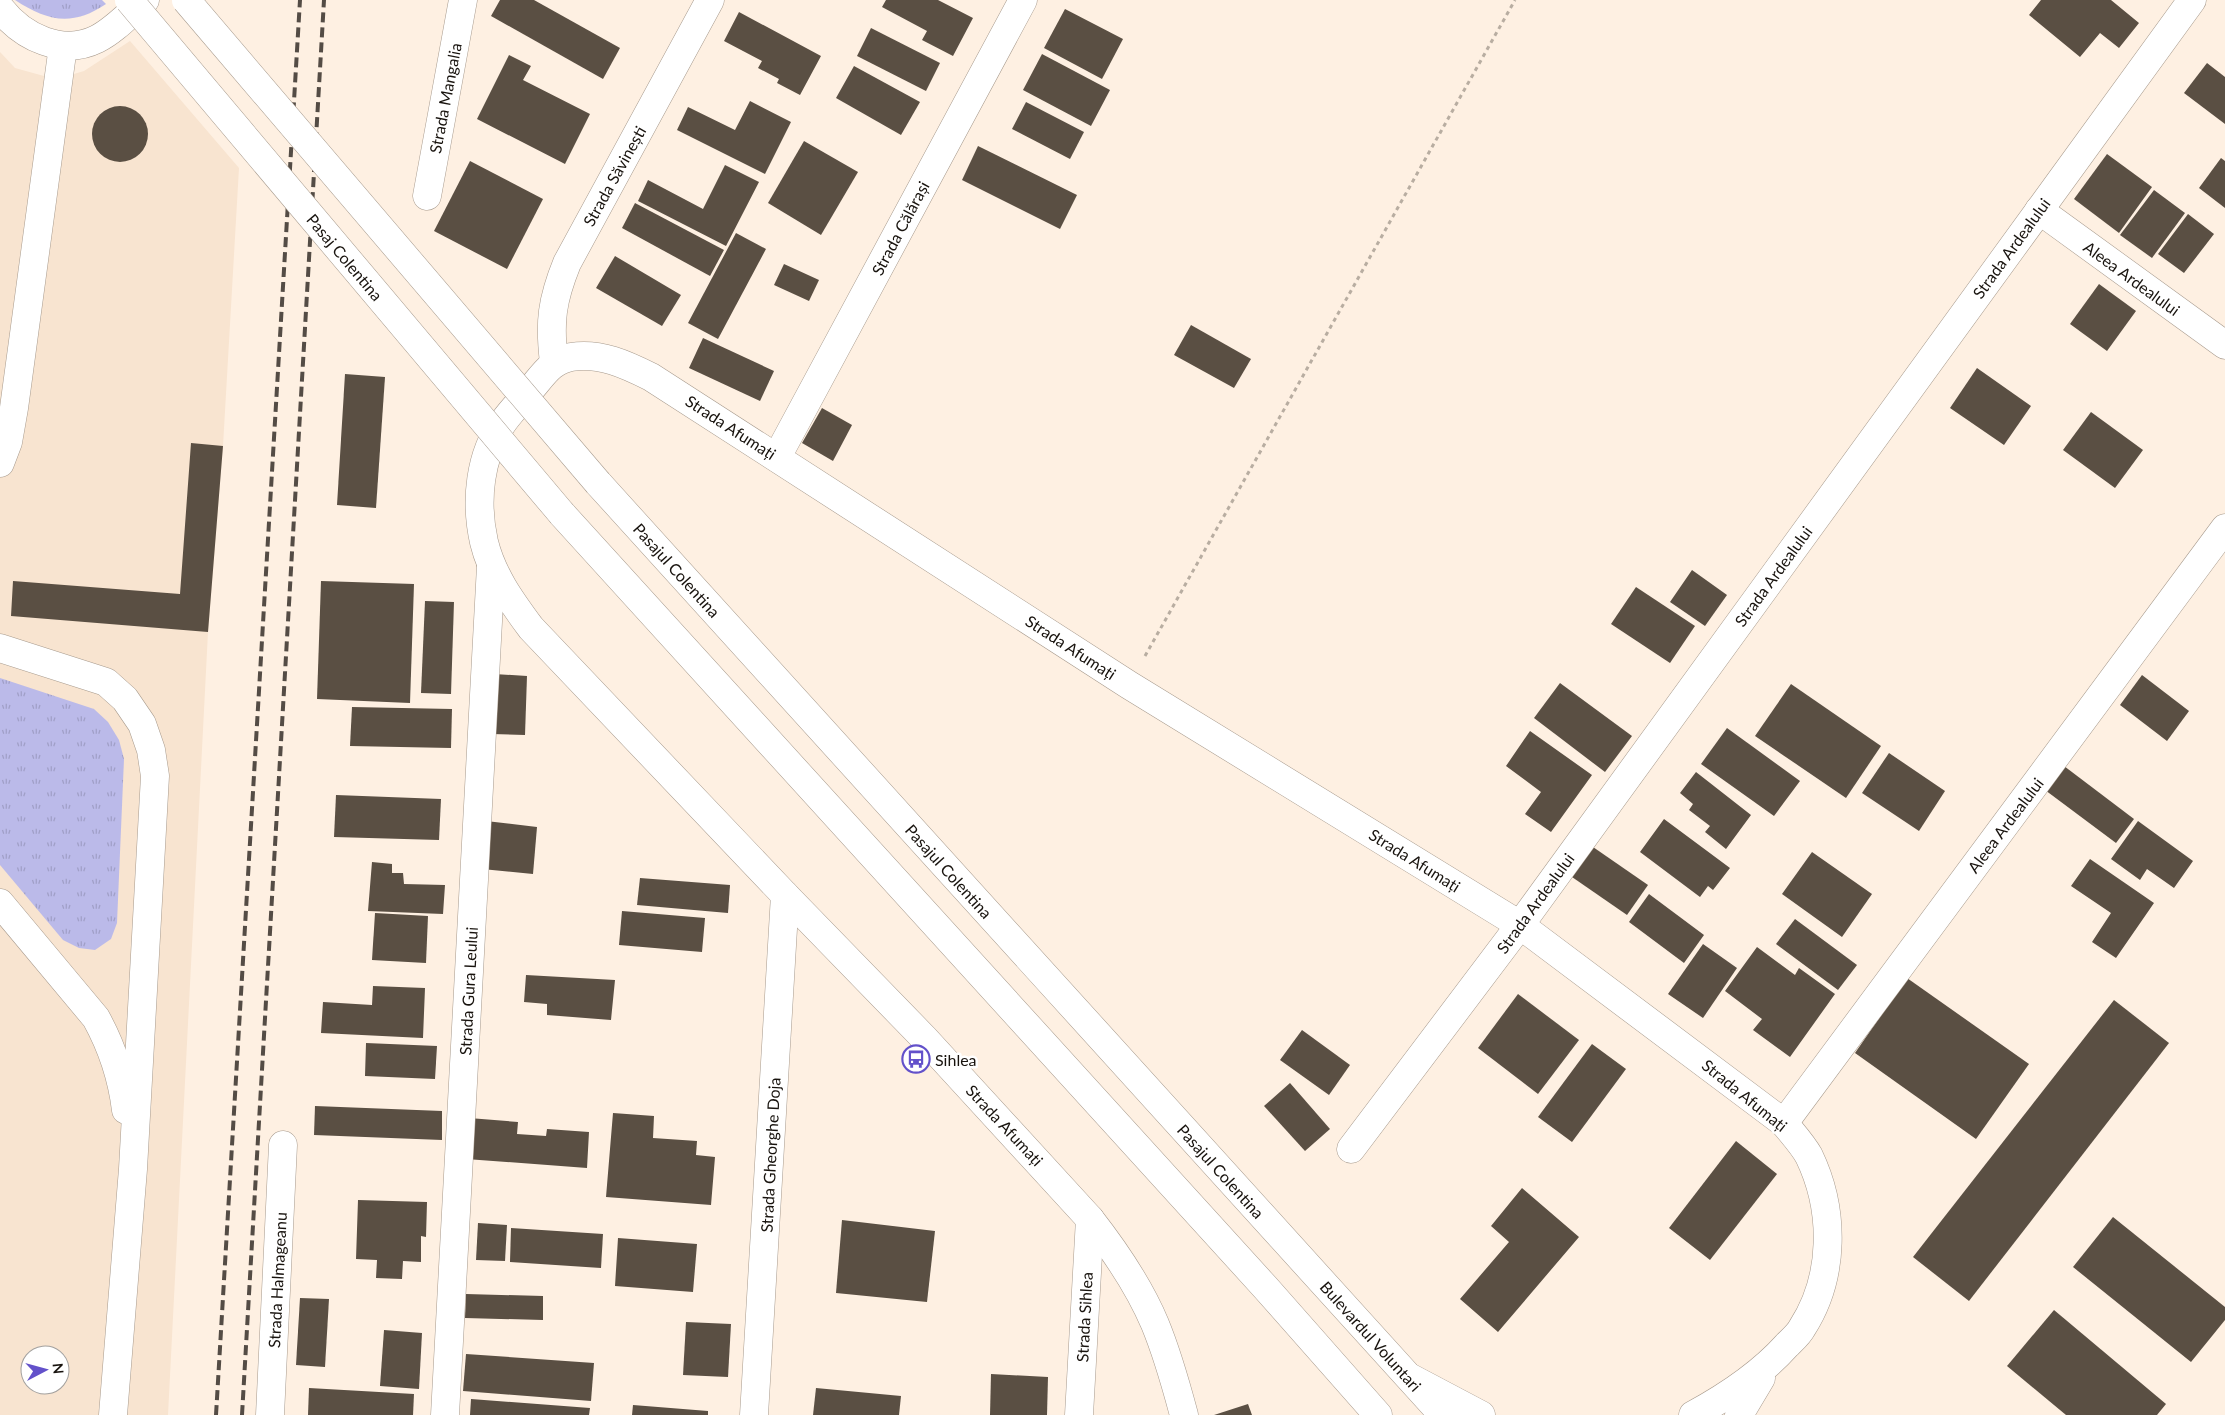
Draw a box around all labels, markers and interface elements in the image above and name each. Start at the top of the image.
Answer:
street label: Strada Mangalia [425,41,465,155]
street label: Strada Săvinești [579,123,649,229]
street label: Strada Călărași [867,178,933,278]
street label: Strada Ardealului [1968,194,2054,302]
street label: Pasaj Colentina [303,210,387,304]
street label: Aleea Ardealului [2080,237,2184,319]
street label: Strada Afumați [682,391,780,463]
street label: Pasajul Colentina [630,519,724,621]
street label: Strada Ardealului [1730,522,1816,630]
street label: Strada Afumați [1022,611,1120,683]
street label: Aleea Ardealului [1963,774,2047,876]
street label: Pasajul Colentina [902,820,996,922]
street label: Strada Afumați [1366,824,1464,896]
street label: Strada Ardealului [1492,849,1578,957]
street label: Strada Gura Leului [455,926,481,1056]
bus stop icon: Sihlea [901,1044,931,1074]
place label: Sihlea [935,1050,977,1069]
street label: Strada Afumați [1699,1055,1791,1135]
street label: Strada Gheorghe Doja [756,1077,784,1233]
street label: Strada Afumați [963,1081,1047,1169]
street label: Pasajul Colentina [1174,1120,1268,1222]
street label: Strada Halmageanu [264,1212,290,1348]
street label: Strada Sihlea [1072,1271,1096,1363]
street label: Bulevardul Voluntari [1317,1277,1425,1395]
north arrow [20,1345,70,1395]
text: N [49,1362,67,1375]

